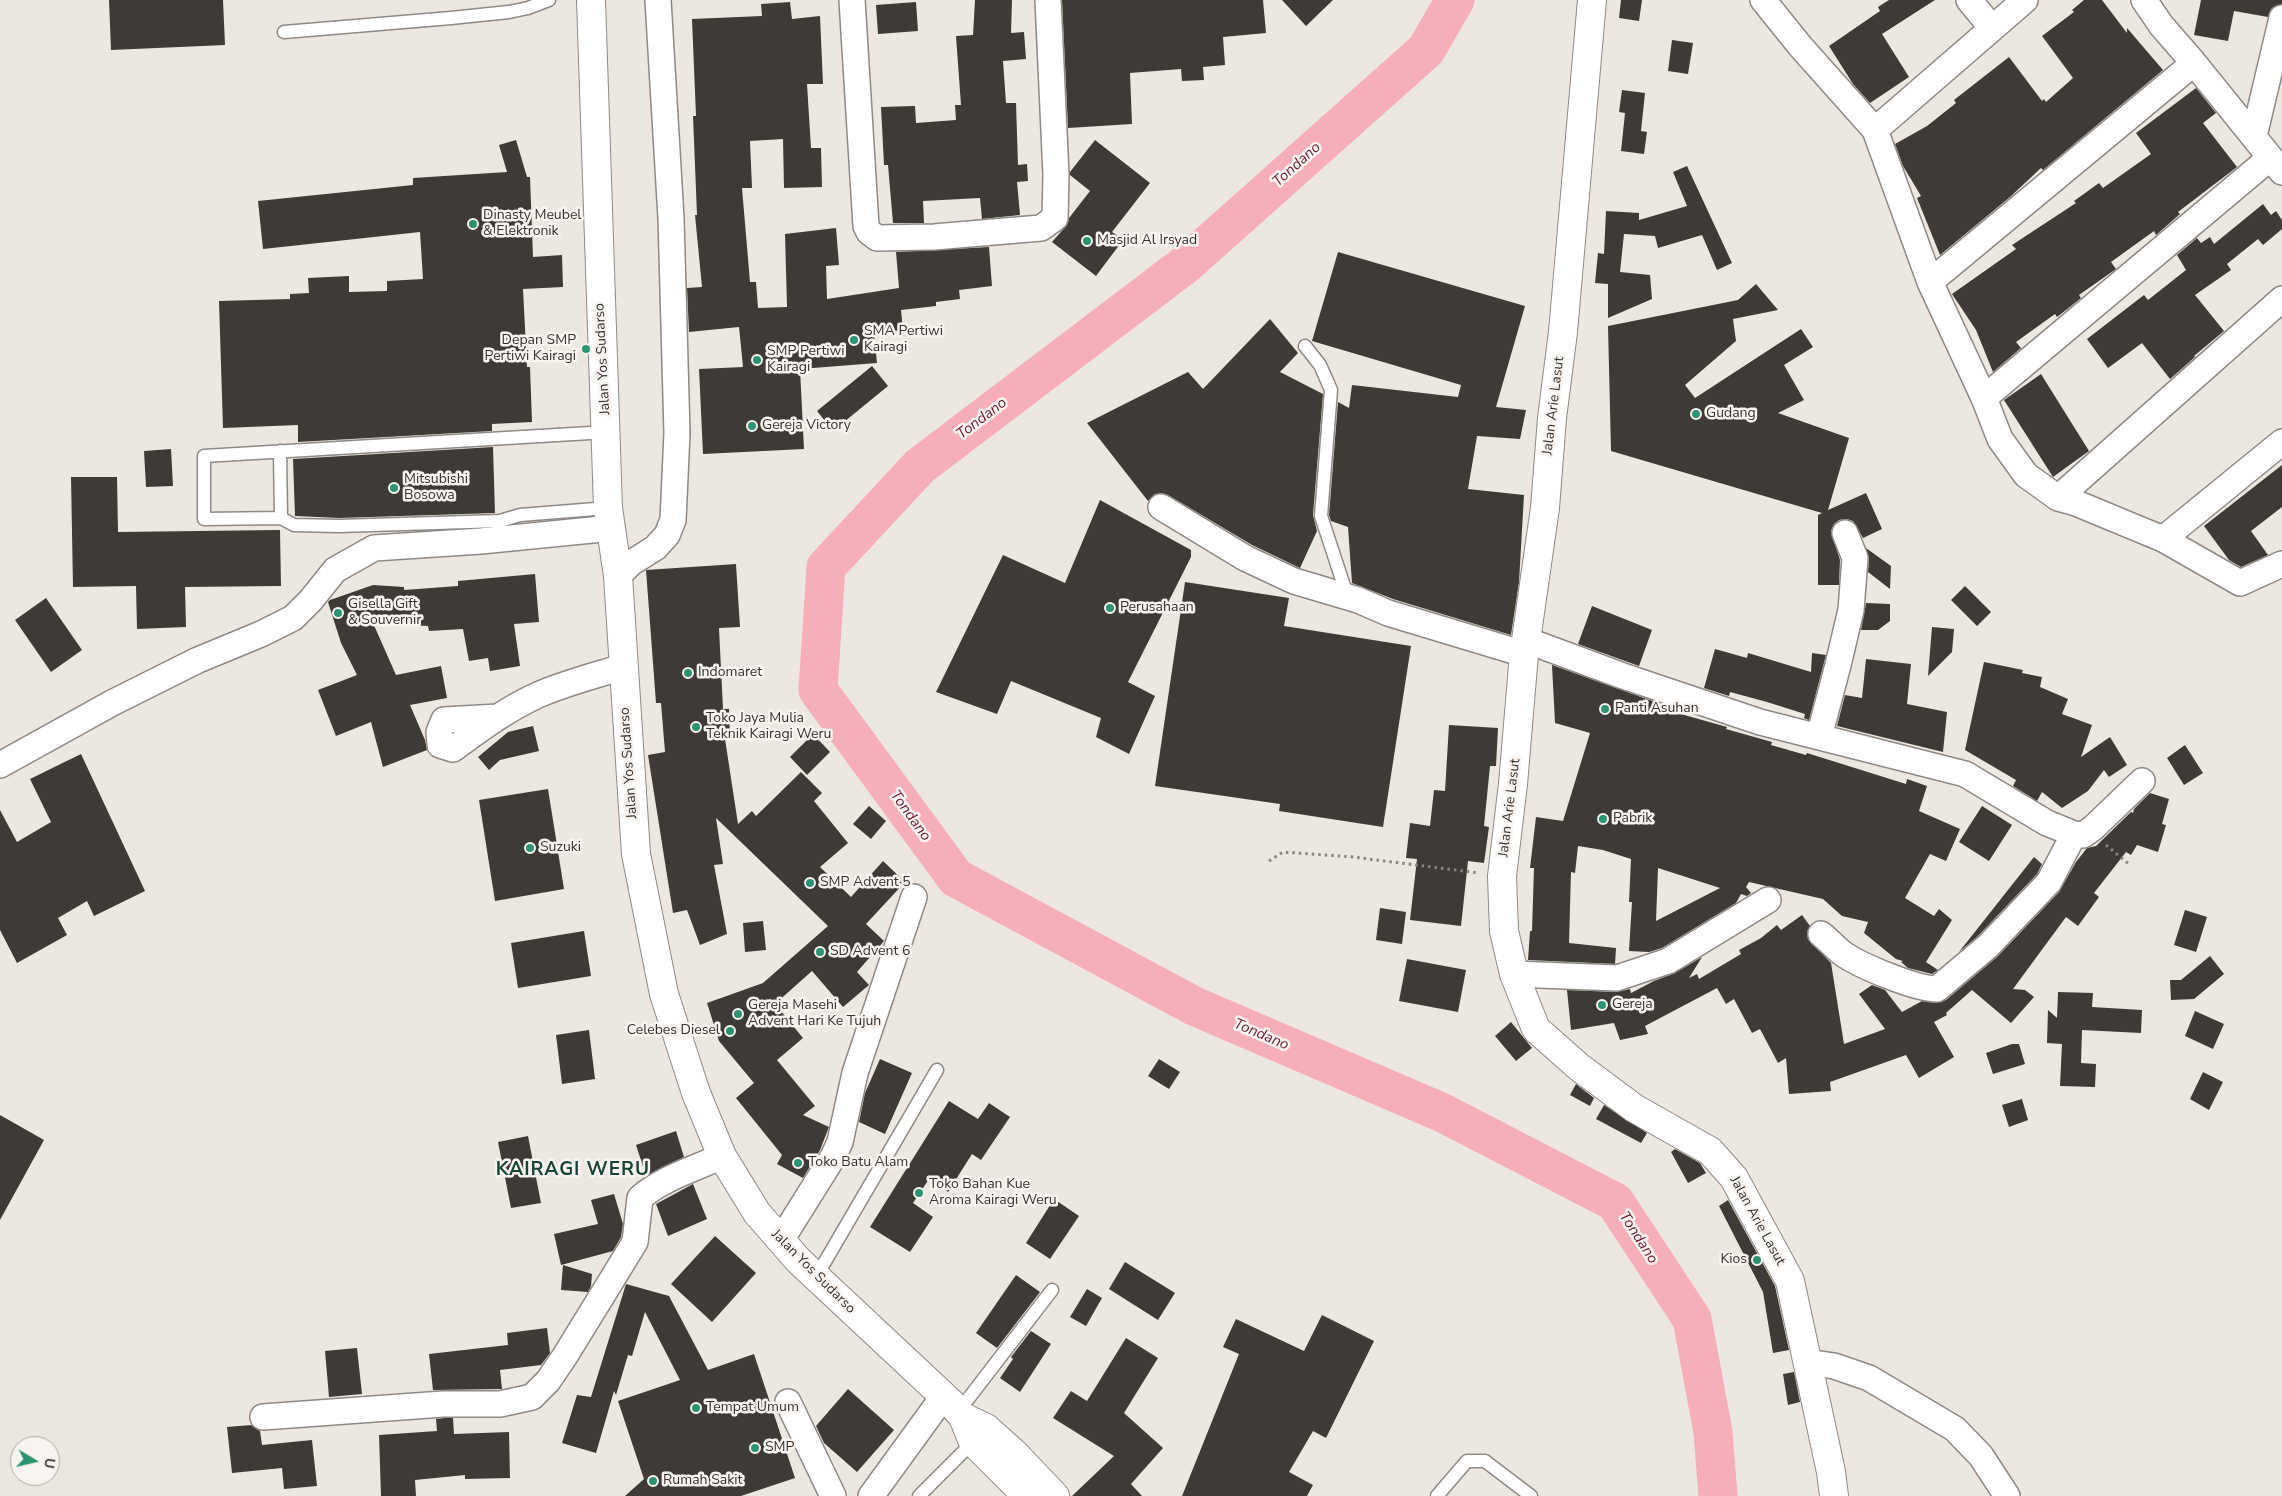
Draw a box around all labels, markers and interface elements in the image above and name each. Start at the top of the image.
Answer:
water label: Tondano [1269,139,1325,191]
place label: Dinasty Meubel & Elektronik [483,208,581,240]
marker: Dinasty Meubel & Elektronik [467,218,479,230]
place label: Masjid Al Irsyad [1097,233,1197,249]
marker: Masjid Al Irsyad [1081,235,1093,247]
street label: Jalan Yos Sudarso [592,303,614,415]
place label: SMA Pertiwi Kairagi [864,324,943,357]
place label: Depan SMP Pertiwi Kairagi [485,333,576,366]
marker: SMA Pertiwi Kairagi [848,334,860,346]
marker: Depan SMP Pertiwi Kairagi [580,343,592,355]
place label: SMP Pertiwi Kairagi [767,344,845,377]
marker: SMP Pertiwi Kairagi [751,354,763,366]
street label: Jalan Arie Lasut [1540,356,1568,456]
water label: Tondano [953,394,1011,444]
place label: Gudang [1706,406,1756,422]
marker: Gudang [1690,408,1702,420]
place label: Gereja Victory [762,418,851,434]
marker: Gereja Victory [746,420,758,432]
place label: Mitsubishi Bosowa [404,472,468,504]
marker: Mitsubishi Bosowa [388,482,400,494]
place label: Gisella Gift & Souvernir [348,597,421,630]
place label: Perusahaan [1120,600,1194,616]
marker: Perusahaan [1104,602,1116,614]
marker: Gisella Gift & Souvernir [332,607,344,619]
place label: Indomaret [698,665,762,681]
marker: Indomaret [682,667,694,679]
place label: Panti Asuhan [1615,701,1699,717]
marker: Panti Asuhan [1599,703,1611,715]
street label: Jalan Yos Sudarso [617,707,641,819]
place label: Toko Jaya Mulia Teknik Kairagi Weru [706,711,831,744]
marker: Toko Jaya Mulia Teknik Kairagi Weru [690,721,702,733]
street label: Jalan Arie Lasut [1496,758,1524,858]
water label: Tondano [886,787,934,845]
place label: Pabrik [1613,811,1652,827]
marker: Pabrik [1597,813,1609,825]
place label: Suzuki [540,840,581,856]
marker: Suzuki [524,842,536,854]
place label: SMP Advent 5 [820,875,911,891]
marker: SMP Advent 5 [804,877,816,889]
place label: SD Advent 6 [830,944,910,960]
marker: SD Advent 6 [814,946,826,958]
place label: Gereja [1612,997,1653,1013]
place label: Gereja Masehi Advent Hari Ke Tujuh [748,998,881,1030]
marker: Gereja [1596,999,1608,1011]
marker: Gereja Masehi Advent Hari Ke Tujuh [732,1008,744,1020]
water label: Tondano [1231,1015,1291,1055]
place label: Celebes Diesel [627,1023,720,1039]
marker: Celebes Diesel [724,1025,736,1037]
place label: Toko Batu Alam [808,1155,908,1171]
marker: Toko Batu Alam [792,1157,804,1169]
district label: KAIRAGI WERU [494,1159,652,1181]
street label: Jalan Arie Lasut [1726,1174,1788,1268]
place label: Toko Bahan Kue Aroma Kairagi Weru [929,1177,1057,1210]
marker: Toko Bahan Kue Aroma Kairagi Weru [913,1187,925,1199]
water label: Tondano [1615,1209,1661,1267]
street label: Jalan Yos Sudarso [767,1226,859,1318]
place label: Kios [1720,1252,1747,1268]
marker: Kios [1751,1254,1763,1266]
place label: Tempat Umum [706,1400,799,1416]
marker: Tempat Umum [690,1402,702,1414]
north arrow [10,1436,60,1486]
place label: SMP [765,1440,794,1456]
marker: SMP [749,1442,761,1454]
text: U [39,1457,60,1470]
place label: Rumah Sakit [663,1473,742,1489]
marker: Rumah Sakit [647,1475,659,1487]

